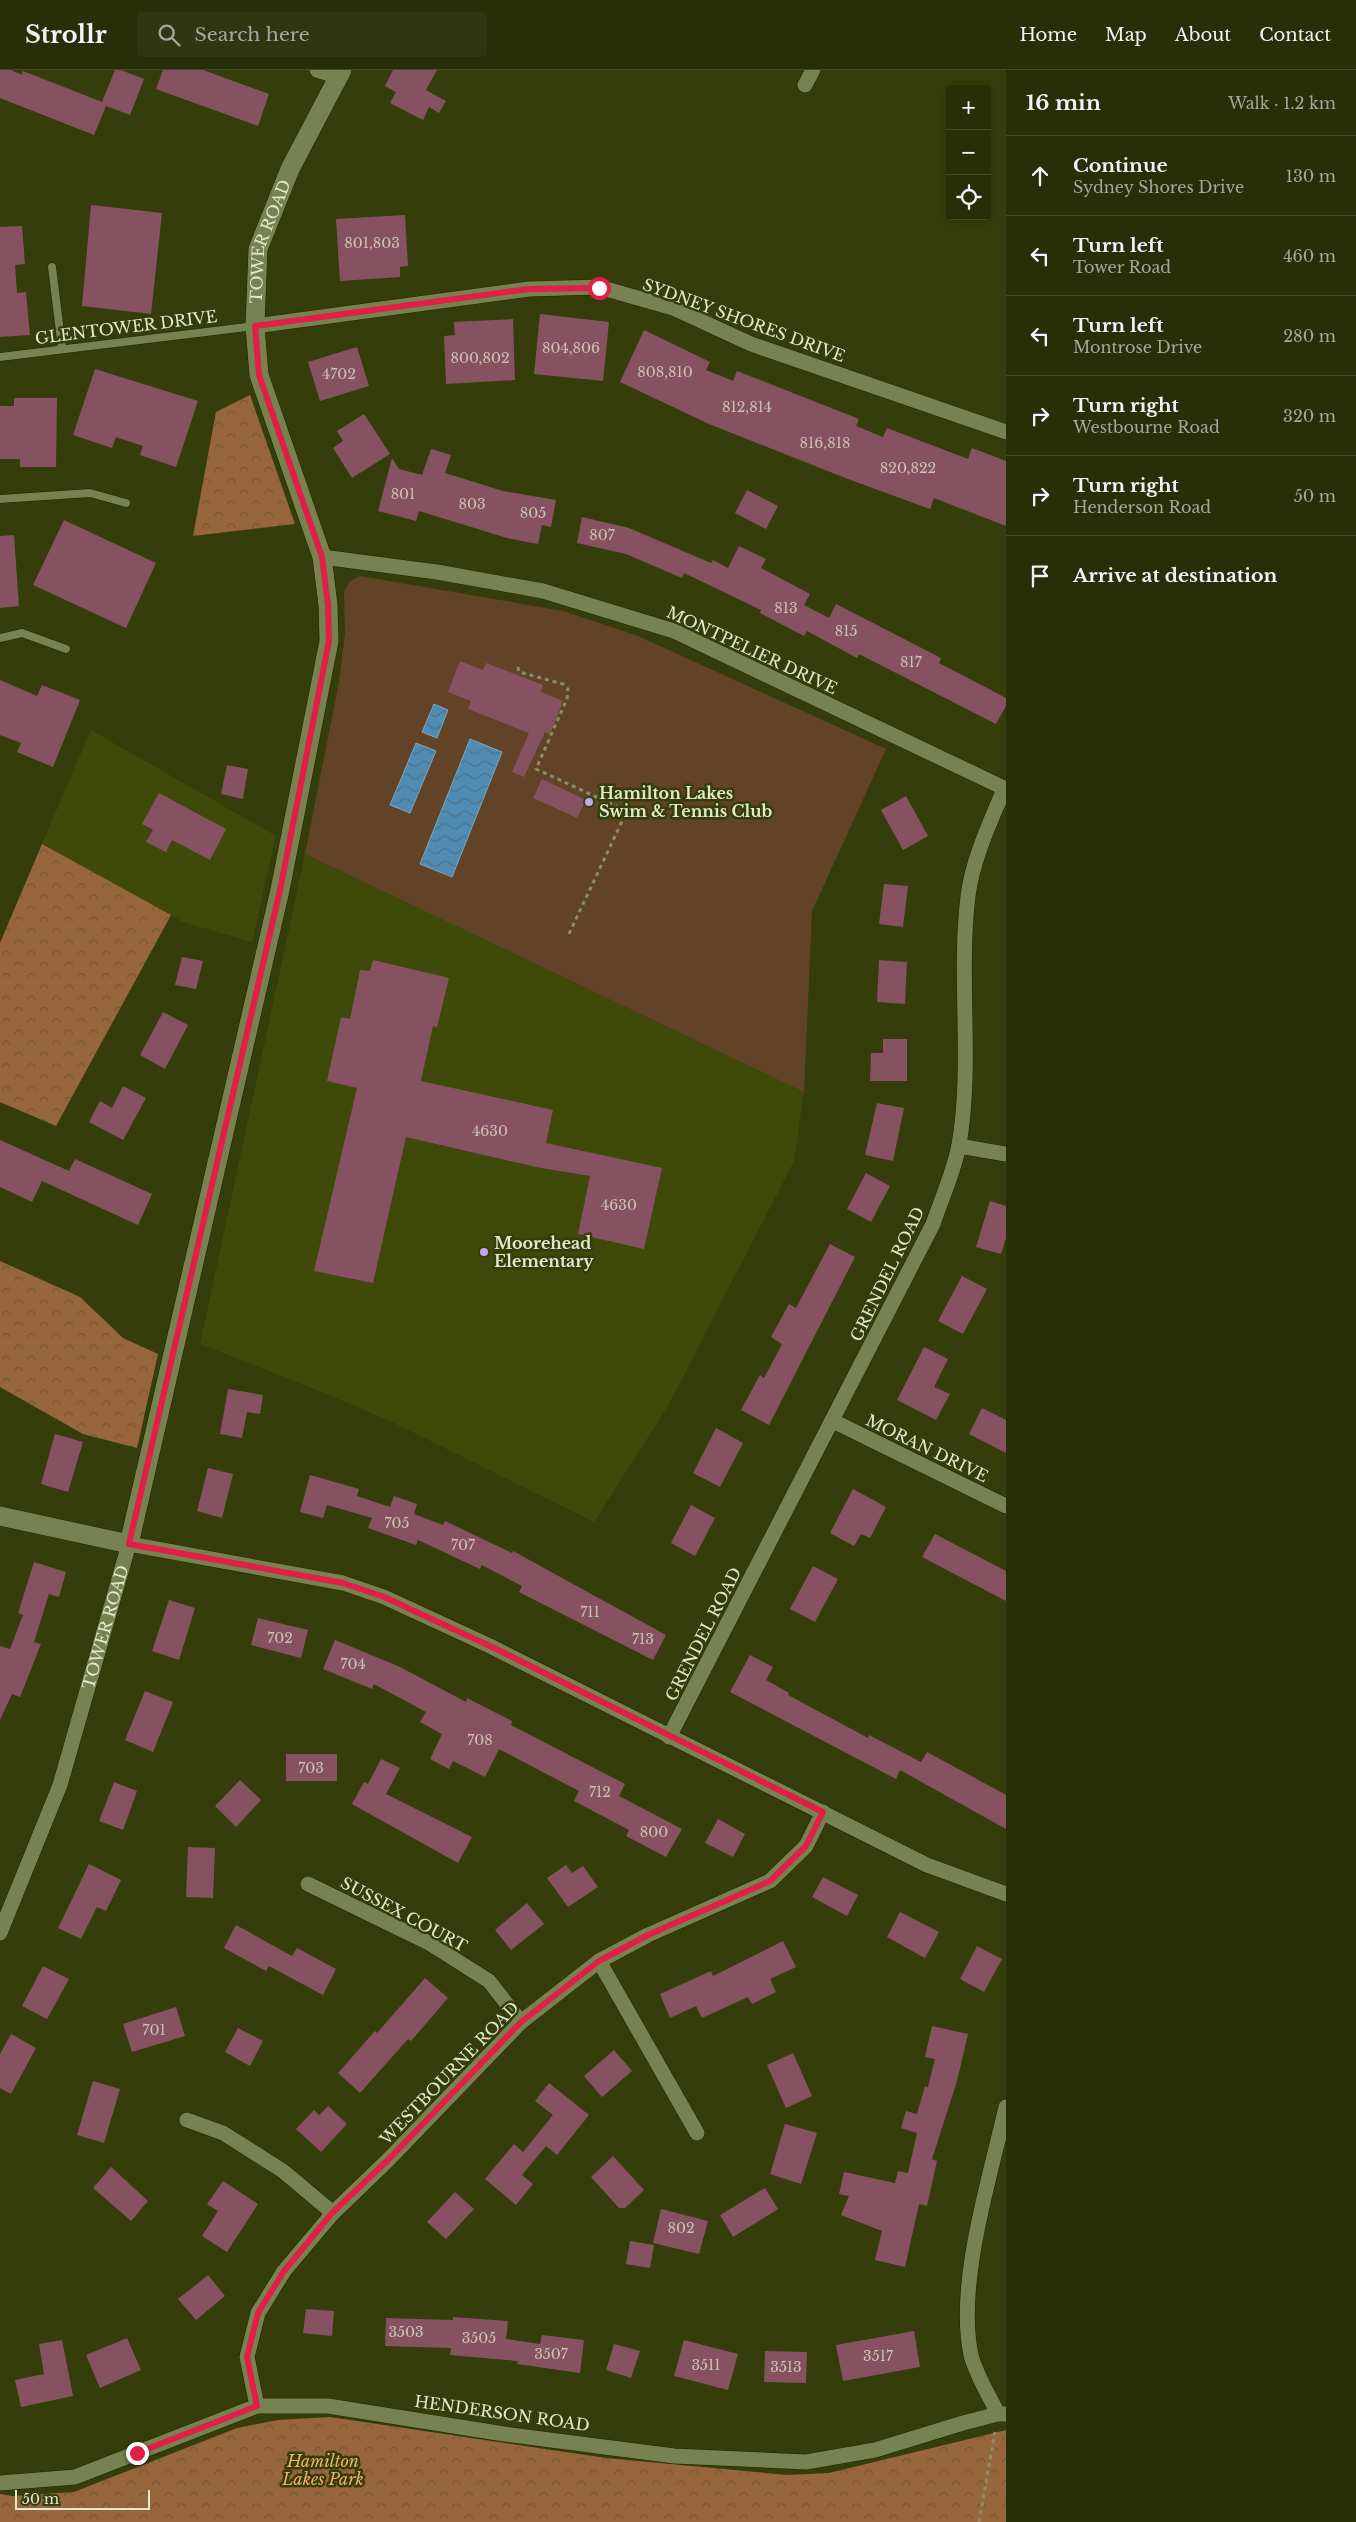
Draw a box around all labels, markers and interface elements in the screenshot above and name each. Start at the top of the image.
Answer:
search box [137,12,487,57]
text: Strollr [25,20,107,49]
icon: search [155,21,183,49]
text: Search here [195,23,310,46]
text: Home [1019,24,1077,46]
text: Map [1105,24,1147,46]
text: About [1175,24,1231,46]
text: Contact [1259,24,1331,46]
map controls [946,85,991,220]
button: + [946,85,991,130]
text: 16 min [1026,90,1101,116]
text: Walk · 1.2 km [1228,93,1336,113]
button: − [946,130,991,175]
text: Continue [1073,154,1168,177]
icon: ahead [1026,162,1054,190]
text: 130 m [1286,166,1336,186]
button: locate [946,175,991,220]
street label: TOWER ROAD [246,177,295,304]
text: Sydney Shores Drive [1073,177,1244,197]
house number: 801,803 [344,234,400,252]
text: Turn left [1073,234,1164,257]
icon: left [1026,242,1054,270]
text: 460 m [1283,246,1336,266]
text: Tower Road [1073,257,1171,277]
street label: SYDNEY SHORES DRIVE [640,274,848,366]
route start [588,277,611,300]
street label: GLENTOWER DRIVE [34,306,218,348]
text: Turn left [1073,314,1164,337]
icon: left [1026,322,1054,350]
text: 280 m [1283,326,1336,346]
text: Montrose Drive [1073,337,1202,357]
house number: 804,806 [542,339,600,357]
house number: 800,802 [450,349,510,367]
house number: 808,810 [637,363,693,381]
house number: 4702 [322,365,356,383]
text: Turn right [1073,394,1179,417]
house number: 812,814 [722,398,772,416]
icon: right [1026,402,1054,430]
text: 320 m [1283,406,1336,426]
text: Westbourne Road [1073,417,1220,437]
house number: 816,818 [800,434,850,452]
house number: 820,822 [880,459,936,477]
text: Turn right [1073,474,1179,497]
icon: right [1026,482,1054,510]
house number: 801 [391,485,415,503]
text: 50 m [1294,486,1336,506]
house number: 803 [458,495,486,513]
text: Henderson Road [1073,497,1211,517]
house number: 805 [520,504,546,522]
house number: 807 [589,526,616,544]
icon: arrive [1026,562,1054,590]
text: Arrive at destination [1073,564,1277,587]
house number: 813 [774,599,798,617]
street label: MONTPELIER DRIVE [664,602,840,698]
house number: 815 [835,622,857,640]
house number: 817 [900,653,923,671]
place label: Hamilton Lakes Swim & Tennis Club [599,783,773,821]
marker: Hamilton Lakes Swim & Tennis Club [583,796,595,808]
house number: 4630 [472,1122,508,1140]
house number: 4630 [601,1196,637,1214]
street label: GRENDEL ROAD [846,1203,928,1345]
place label: Moorehead Elementary [494,1233,594,1271]
marker: Moorehead Elementary [478,1246,490,1258]
street label: MORAN DRIVE [863,1410,991,1486]
house number: 705 [385,1514,410,1532]
house number: 707 [451,1536,476,1554]
street label: TOWER ROAD [78,1563,132,1691]
street label: GRENDEL ROAD [661,1564,745,1704]
house number: 711 [580,1603,600,1621]
house number: 702 [267,1629,293,1647]
house number: 713 [632,1630,654,1648]
house number: 704 [340,1655,366,1673]
house number: 708 [467,1731,493,1749]
house number: 703 [298,1759,324,1777]
house number: 712 [589,1783,611,1801]
house number: 800 [640,1823,668,1841]
street label: SUSSEX COURT [337,1872,471,1956]
street label: WESTBOURNE ROAD [375,1997,523,2149]
house number: 701 [142,2021,166,2039]
house number: 802 [667,2219,695,2237]
house number: 3503 [388,2323,424,2341]
house number: 3505 [462,2329,496,2347]
house number: 3507 [534,2345,569,2363]
house number: 3517 [863,2347,894,2365]
house number: 3511 [691,2356,721,2374]
house number: 3513 [770,2358,802,2376]
street label: HENDERSON ROAD [413,2391,591,2435]
route end [126,2442,149,2465]
park label: Hamilton Lakes Park [281,2451,364,2489]
scale bar [15,2487,150,2510]
text: 50 m [22,2490,59,2508]

